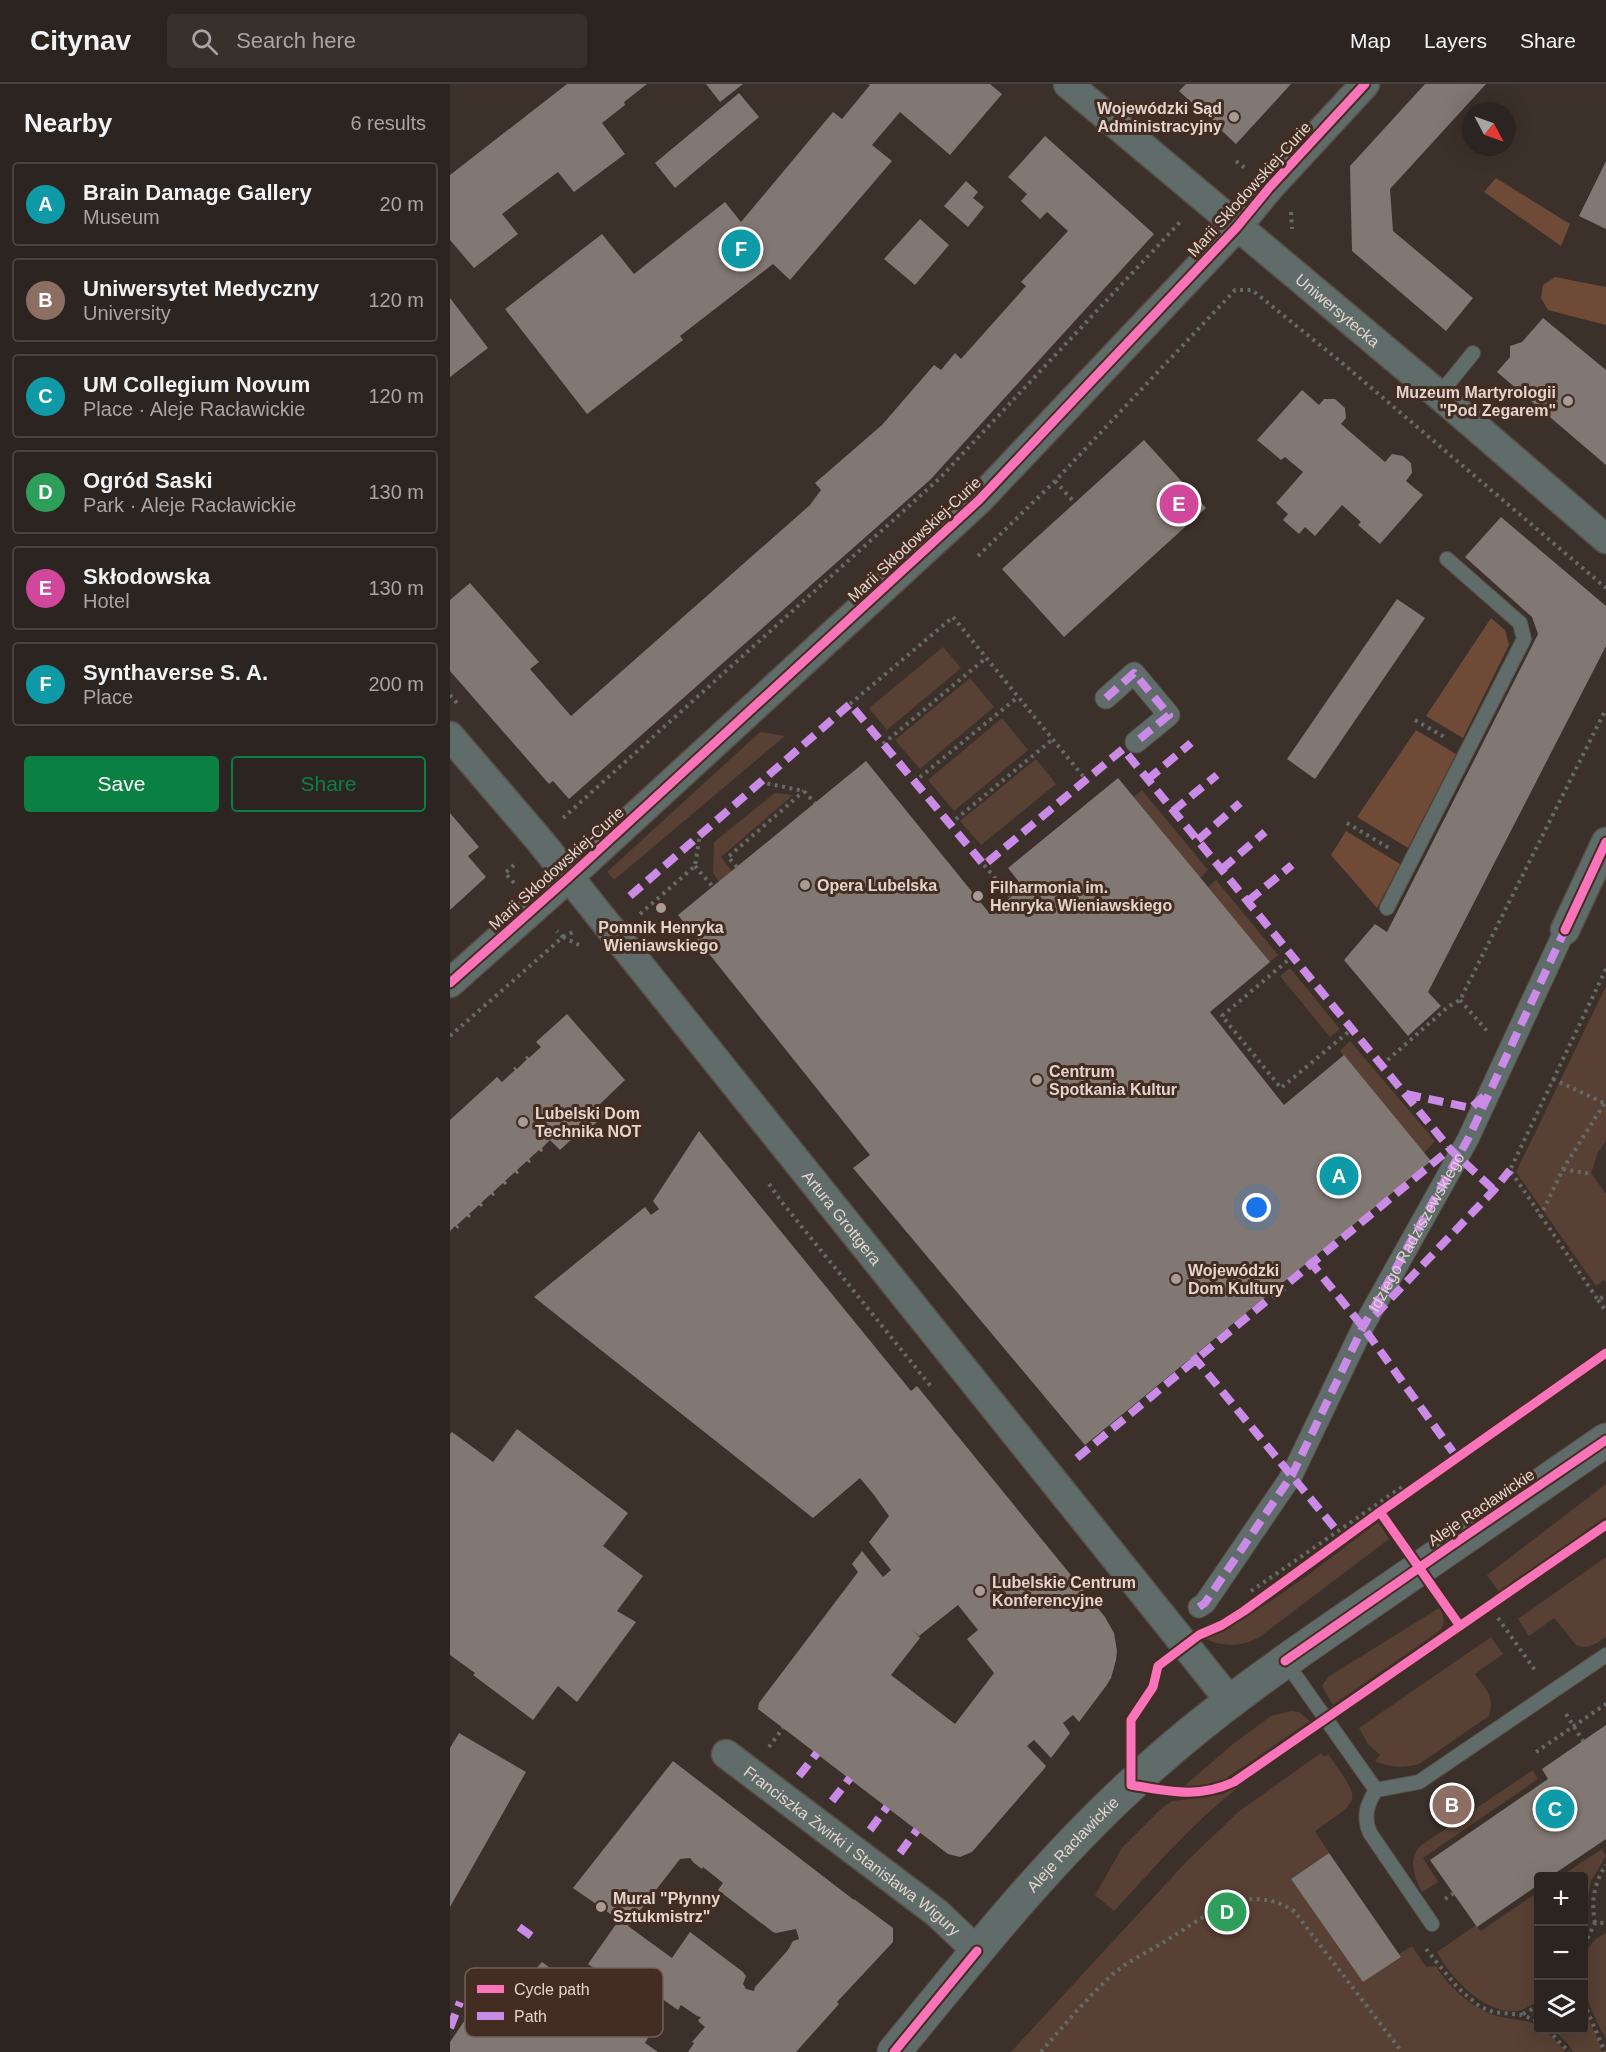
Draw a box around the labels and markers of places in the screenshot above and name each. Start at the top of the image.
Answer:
place label: Wojewódzki Sąd Administracyjny [1097,100,1222,135]
marker: Wojewódzki Sąd Administracyjny [1227,110,1241,124]
pin: F [722,226,760,272]
place label: Muzeum Martyrologii "Pod Zegarem" [1396,384,1556,419]
marker: Muzeum Martyrologii "Pod Zegarem" [1561,394,1575,408]
pin: E [1160,482,1198,526]
place label: Opera Lubelska [817,877,937,894]
marker: Opera Lubelska [798,878,812,892]
place label: Filharmonia im. Henryka Wieniawskiego [990,879,1172,914]
marker: Filharmonia im. Henryka Wieniawskiego [971,889,985,903]
marker: Pomnik Henryka Wieniawskiego [654,901,668,915]
place label: Pomnik Henryka Wieniawskiego [598,919,724,954]
place label: Centrum Spotkania Kultur [1049,1063,1177,1098]
marker: Centrum Spotkania Kultur [1030,1073,1044,1087]
place label: Lubelski Dom Technika NOT [535,1105,642,1140]
marker: Lubelski Dom Technika NOT [516,1115,530,1129]
pin: A [1320,1154,1358,1198]
place label: Wojewódzki Dom Kultury [1188,1262,1284,1297]
marker: Wojewódzki Dom Kultury [1169,1272,1183,1286]
place label: Lubelskie Centrum Konferencyjne [992,1574,1136,1609]
marker: Lubelskie Centrum Konferencyjne [973,1584,987,1598]
pin: B [1432,1782,1472,1828]
pin: C [1536,1786,1574,1832]
place label: Mural "Płynny Sztukmistrz" [613,1890,720,1925]
pin: D [1208,1890,1246,1934]
marker: Mural "Płynny Sztukmistrz" [594,1900,608,1914]

